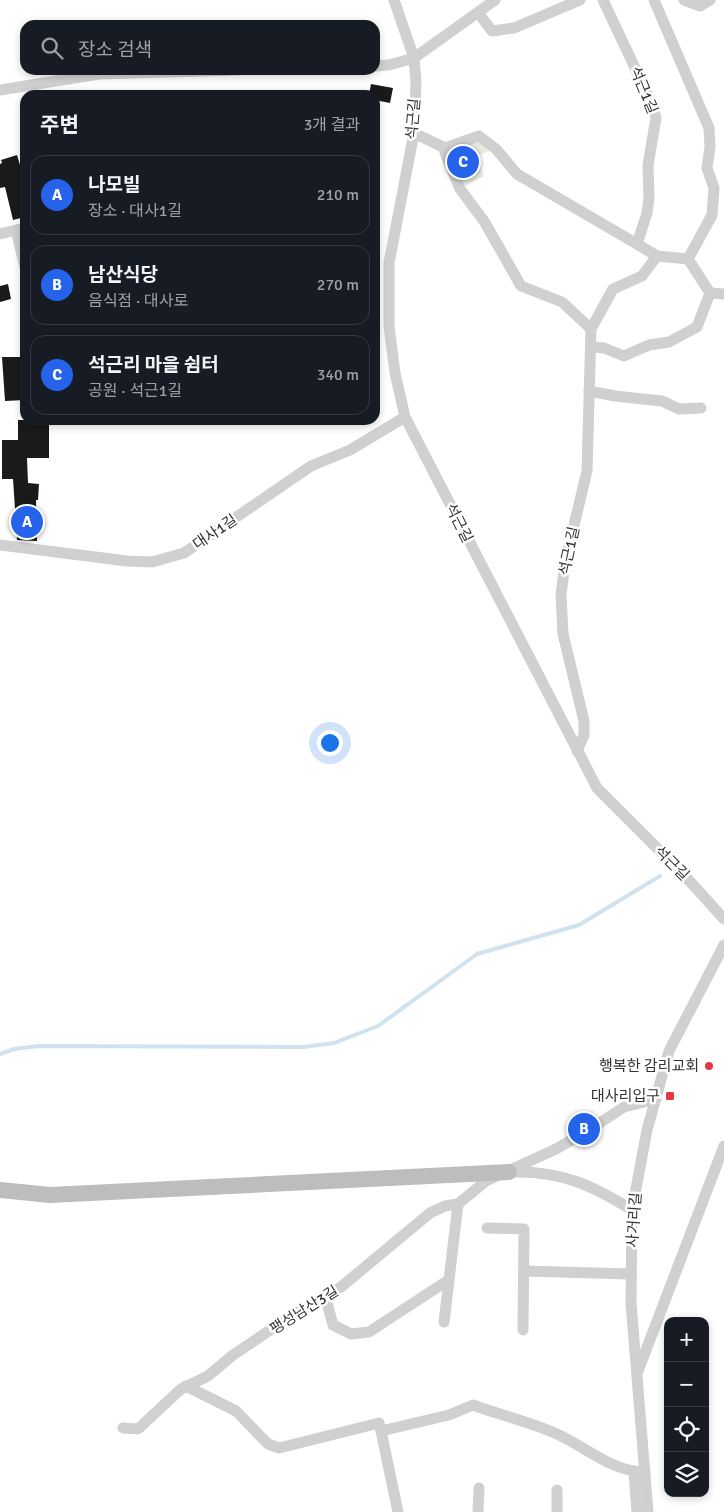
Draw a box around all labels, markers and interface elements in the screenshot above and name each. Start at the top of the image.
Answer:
search box [20,20,380,75]
icon: search [38,34,66,62]
text: 장소 검색 [78,38,152,62]
street label: 석근1길 [626,64,662,116]
street label: 석근길 [402,98,424,140]
text: 주변 [40,112,79,138]
text: 3개 결과 [304,115,360,135]
pin: C [447,143,479,181]
text: 나모빌 [88,173,140,197]
text: A [52,185,62,205]
text: 210 m [317,185,359,205]
text: 장소 · 대사1길 [88,201,182,221]
text: 남산식당 [88,263,158,287]
text: B [52,275,62,295]
text: 270 m [317,275,359,295]
text: 음식점 · 대사로 [88,291,188,311]
text: 석근리 마을 쉼터 [88,353,219,377]
text: C [52,365,62,385]
text: 340 m [317,365,359,385]
text: 공원 · 석근1길 [88,381,182,401]
street label: 석근길 [442,500,476,546]
pin: A [11,503,43,541]
street label: 대사1길 [189,511,241,553]
street label: 석근1길 [555,525,583,577]
your location [317,730,343,756]
street label: 석근길 [651,842,693,884]
place label: 행복한 감리교회 [599,1057,699,1075]
marker: 행복한 감리교회 [703,1060,715,1072]
place label: 대사리입구 [591,1087,660,1105]
marker: 대사리입구 [664,1090,676,1102]
pin: B [568,1110,600,1148]
street label: 사거리길 [623,1192,645,1248]
street label: 팽성남산3길 [267,1282,341,1338]
map controls [664,1317,709,1497]
button: + [664,1317,709,1362]
button: − [664,1362,709,1407]
button: locate [664,1407,709,1452]
button: layers [664,1452,709,1497]

